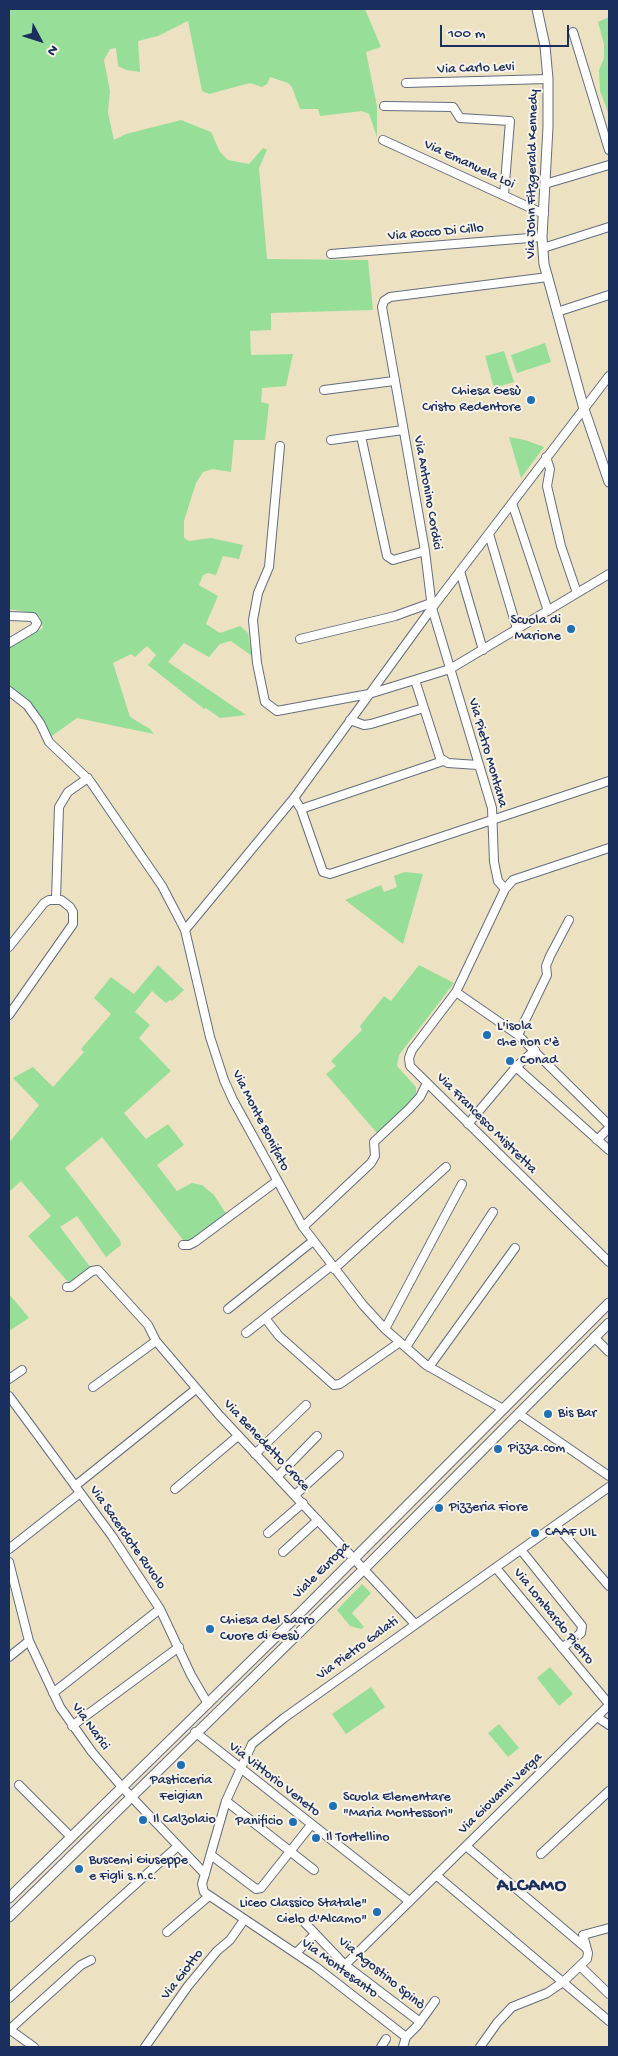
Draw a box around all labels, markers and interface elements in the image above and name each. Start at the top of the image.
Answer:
north arrow [15,15,65,65]
scale bar [443,15,572,47]
text: 100 m [448,25,485,43]
text: N [42,41,61,59]
street label: Via Carlo Levi [437,59,515,79]
street label: Via John Fitzgerald Kennedy [523,89,543,259]
street label: Via Emanuela Loi [421,137,517,193]
street label: Via Rocco Di Cillo [387,220,485,246]
place label: Chiesa Gesù Cristo Redentore [422,384,521,417]
marker: Chiesa Gesù Cristo Redentore [525,394,537,406]
street label: Via Antonino Cordici [409,435,445,551]
place label: Scuola di Marione [511,613,561,646]
marker: Scuola di Marione [565,623,577,635]
street label: Via Pietro Montana [463,697,511,809]
place label: L'isola che non c'è [497,1019,559,1052]
marker: L'isola che non c'è [481,1029,493,1041]
place label: Conad [520,1053,557,1069]
marker: Conad [504,1055,516,1067]
street label: Via Monte Bonifato [227,1068,293,1174]
street label: Via Francesco Mistretta [432,1070,540,1178]
street label: Via Benedetto Croce [219,1397,313,1495]
place label: Bis Bar [558,1406,597,1422]
marker: Bis Bar [542,1408,554,1420]
place label: Pizza.com [508,1441,565,1457]
marker: Pizza.com [492,1443,504,1455]
street label: Via Sacerdote Ruvolo [85,1483,169,1593]
place label: Pizzeria Fiore [449,1500,528,1516]
marker: Pizzeria Fiore [433,1502,445,1514]
place label: CAAF UIL [545,1525,596,1541]
marker: CAAF UIL [529,1527,541,1539]
street label: Viale Europa [290,1539,354,1603]
street label: Via Lombardo Pietro [509,1565,597,1669]
place label: Chiesa del Sacro Cuore di Gesù [220,1613,315,1645]
street label: Via Pietro Galati [314,1614,402,1684]
marker: Chiesa del Sacro Cuore di Gesù [204,1623,216,1635]
street label: Via Narici [67,1700,113,1754]
street label: Via Vittorio Veneto [225,1739,323,1821]
street label: Via Giovanni Verga [455,1750,547,1838]
marker: Pasticceria Feigian [175,1759,187,1771]
place label: Pasticceria Feigian [150,1773,212,1805]
place label: Scuola Elementare "Maria Montessori" [343,1790,453,1822]
marker: Scuola Elementare "Maria Montessori" [327,1800,339,1812]
place label: Il Calzolaio [153,1812,216,1828]
marker: Il Calzolaio [137,1814,149,1826]
place label: Panificio [235,1814,283,1830]
marker: Panificio [287,1816,299,1828]
place label: Il Tortellino [326,1830,389,1846]
marker: Il Tortellino [310,1832,322,1844]
place label: Buscemi Giuseppe e Figli s.n.c. [89,1853,188,1885]
marker: Buscemi Giuseppe e Figli s.n.c. [73,1863,85,1875]
district label: ALCAMO [496,1876,568,1898]
place label: Liceo Classico Statale" Cielo d'Alcamo" [240,1896,367,1928]
marker: Liceo Classico Statale" Cielo d'Alcamo" [371,1906,383,1918]
street label: Via Agostino Spinò [334,1934,428,2014]
street label: Via Montesanto [297,1935,381,2003]
street label: Via Giotto [158,1946,208,2004]

